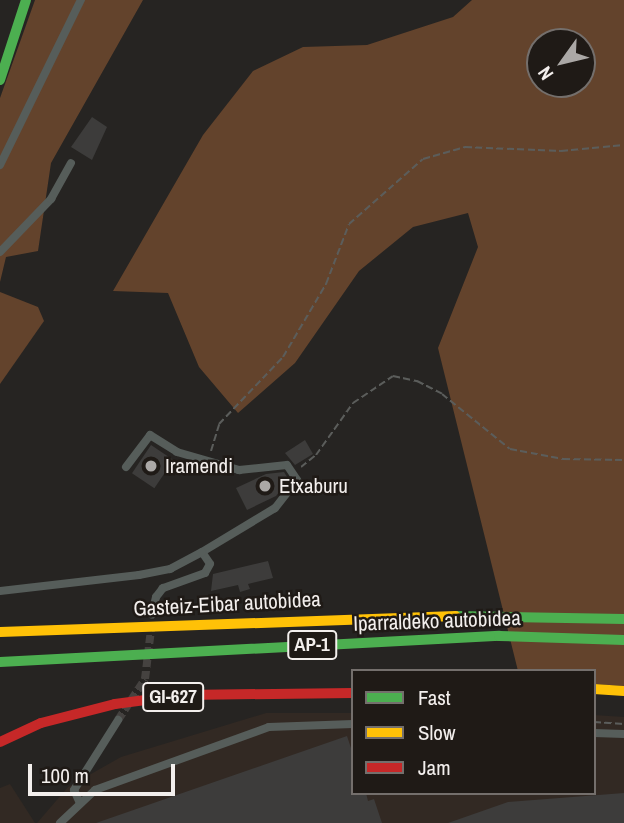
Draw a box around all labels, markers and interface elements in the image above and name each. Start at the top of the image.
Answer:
north arrow [526,28,596,98]
text: N [531,62,559,86]
place label: Iramendi [165,453,233,479]
marker: Iramendi [143,458,159,474]
place label: Etxaburu [279,473,348,499]
marker: Etxaburu [257,478,273,494]
street label: Gasteiz-Eibar autobidea [133,587,321,621]
street label: Iparraldeko autobidea [353,605,521,637]
road number: AP-1 [286,630,338,660]
legend [351,669,596,795]
road number: GI-627 [142,682,204,712]
text: Fast [418,683,451,712]
text: Slow [418,718,455,747]
scale bar [32,750,178,794]
text: Jam [418,753,451,782]
text: 100 m [41,761,89,790]

